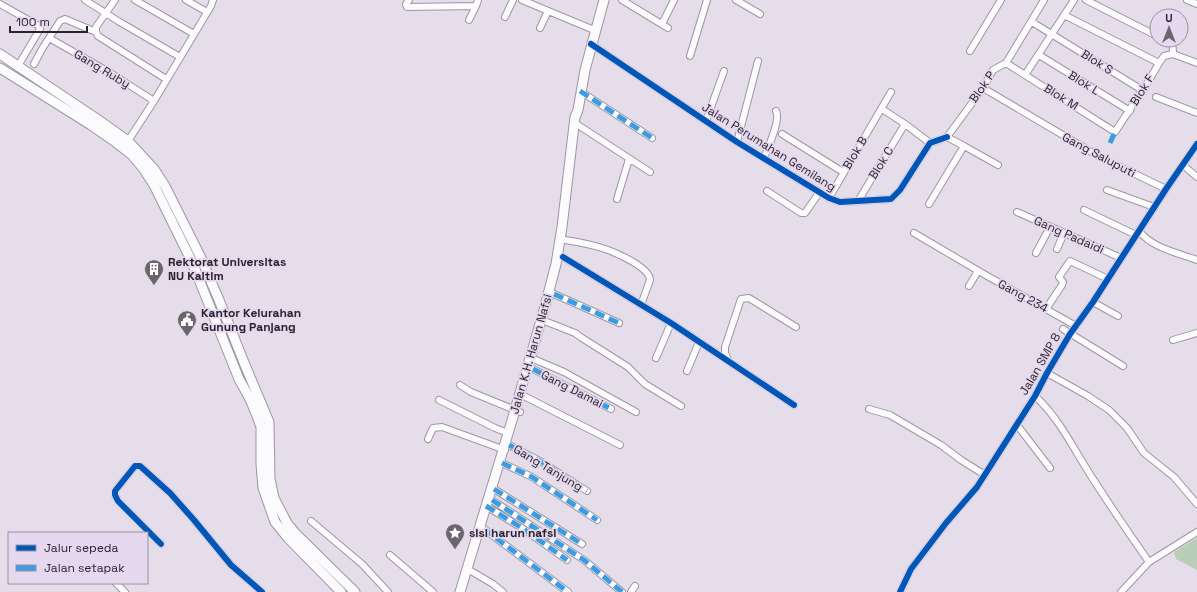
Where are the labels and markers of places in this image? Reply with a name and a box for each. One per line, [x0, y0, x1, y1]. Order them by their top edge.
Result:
place label: Rektorat Universitas NU Kaltim [168, 254, 286, 284]
building icon: Rektorat Universitas NU Kaltim [143, 258, 165, 286]
place label: Kantor Kelurahan Gunung Panjang [201, 305, 301, 335]
public building icon: Kantor Kelurahan Gunung Panjang [176, 309, 198, 337]
place icon: sisi harun nafsi [444, 522, 466, 550]
place label: sisi harun nafsi [469, 525, 556, 541]

